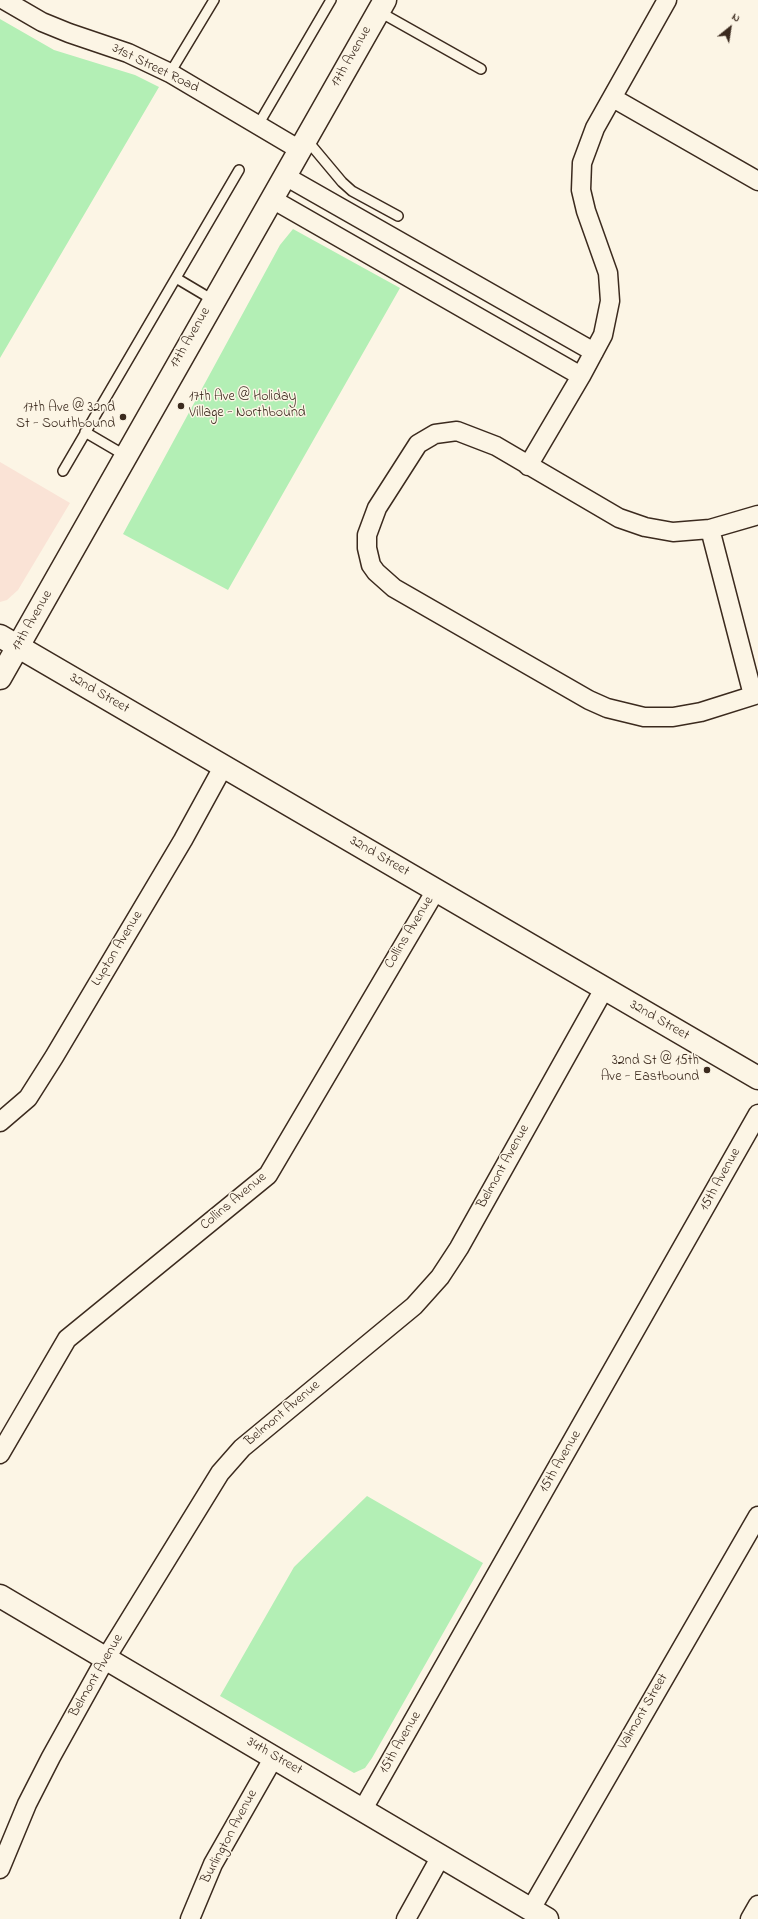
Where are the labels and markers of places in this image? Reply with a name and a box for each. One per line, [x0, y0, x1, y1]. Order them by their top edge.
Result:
place label: 17th Ave @ Holiday Village - Northbound [189, 390, 306, 422]
place label: 17th Ave @ 32nd St - Southbound [16, 401, 115, 434]
marker: 17th Ave @ Holiday Village - Northbound [176, 401, 186, 411]
marker: 17th Ave @ 32nd St - Southbound [118, 412, 128, 422]
place label: 32nd St @ 15th Ave - Eastbound [601, 1054, 699, 1086]
marker: 32nd St @ 15th Ave - Eastbound [702, 1065, 712, 1075]

